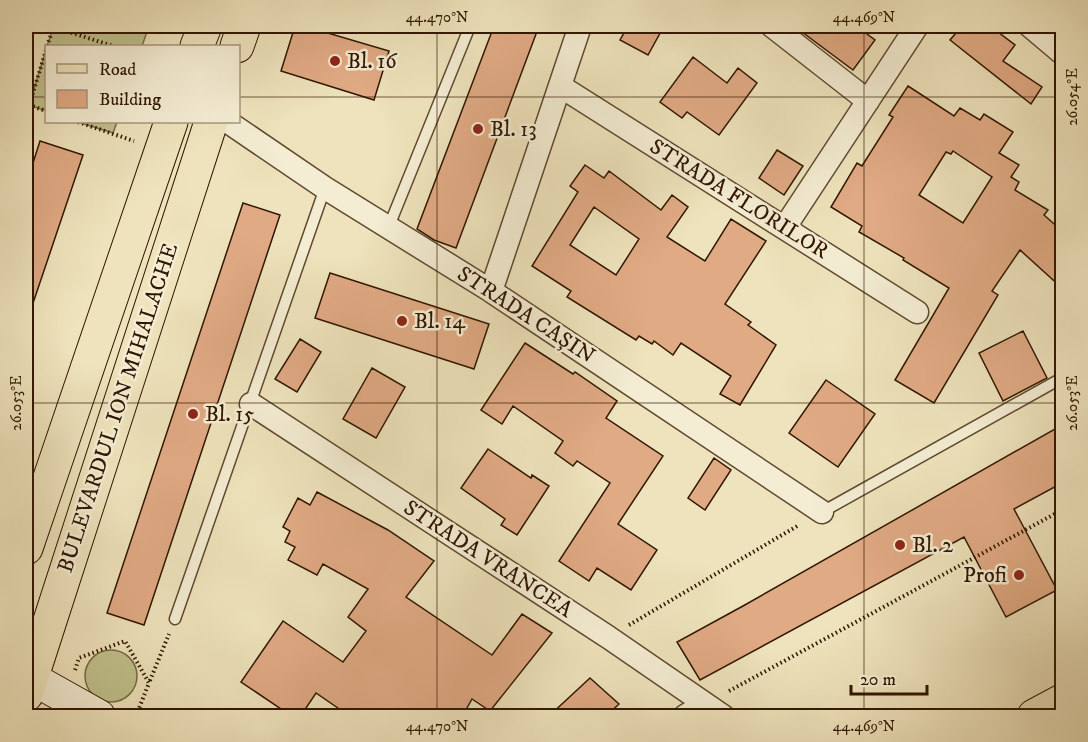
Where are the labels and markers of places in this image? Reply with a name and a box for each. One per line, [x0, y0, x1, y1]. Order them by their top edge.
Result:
place label: Bl. 16 [347, 48, 398, 75]
marker: Bl. 16 [328, 54, 342, 68]
place label: Bl. 13 [490, 116, 537, 143]
marker: Bl. 13 [471, 122, 485, 136]
place label: Bl. 14 [414, 308, 466, 335]
marker: Bl. 14 [395, 314, 409, 328]
place label: Bl. 15 [205, 401, 254, 428]
marker: Bl. 15 [186, 407, 200, 421]
place label: Bl. 2 [912, 532, 953, 559]
marker: Bl. 2 [893, 538, 907, 552]
place label: Profi [963, 562, 1007, 589]
marker: Profi [1012, 568, 1026, 582]

